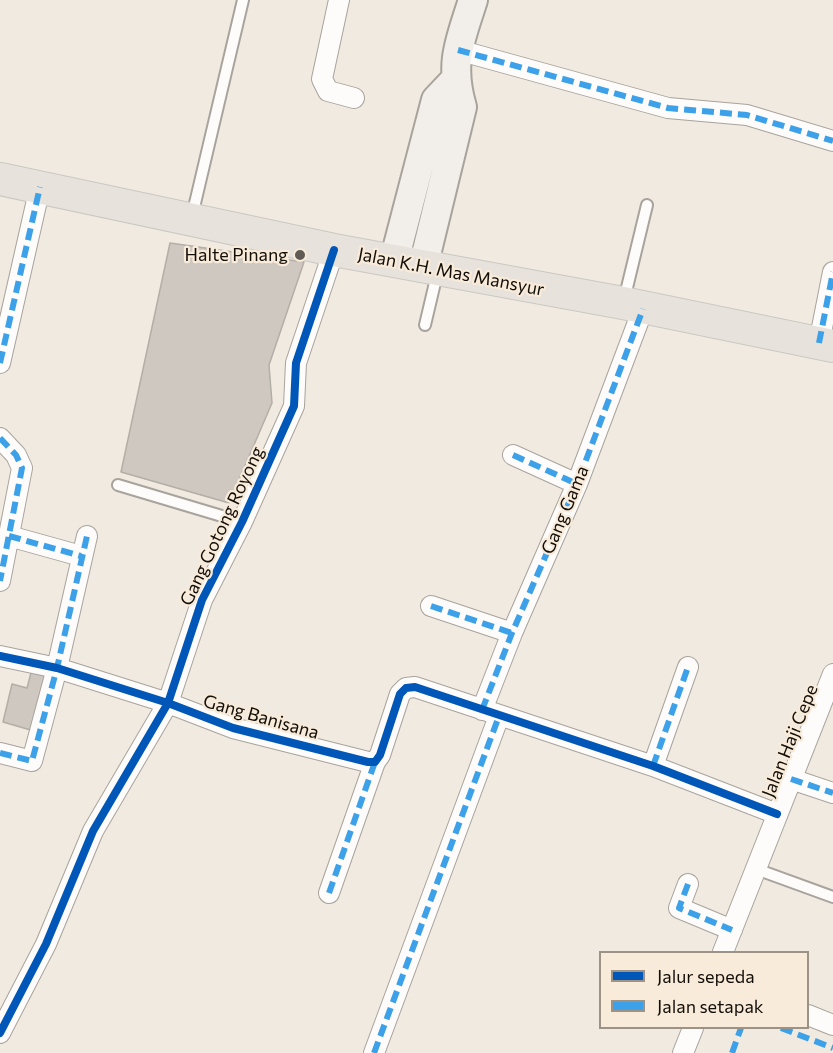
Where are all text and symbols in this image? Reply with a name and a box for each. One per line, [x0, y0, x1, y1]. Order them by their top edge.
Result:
street label: Jalan K.H. Mas Mansyur [356, 243, 546, 301]
place label: Halte Pinang [185, 244, 288, 266]
marker: Halte Pinang [293, 248, 307, 262]
street label: Gang Gotong Royong [176, 443, 268, 609]
street label: Gang Gama [537, 463, 593, 557]
street label: Jalan Haji Cepe [758, 681, 822, 801]
street label: Gang Banisana [201, 690, 321, 744]
legend [599, 951, 809, 1029]
text: Jalur sepeda [657, 965, 755, 987]
text: Jalan setapak [657, 995, 764, 1017]

